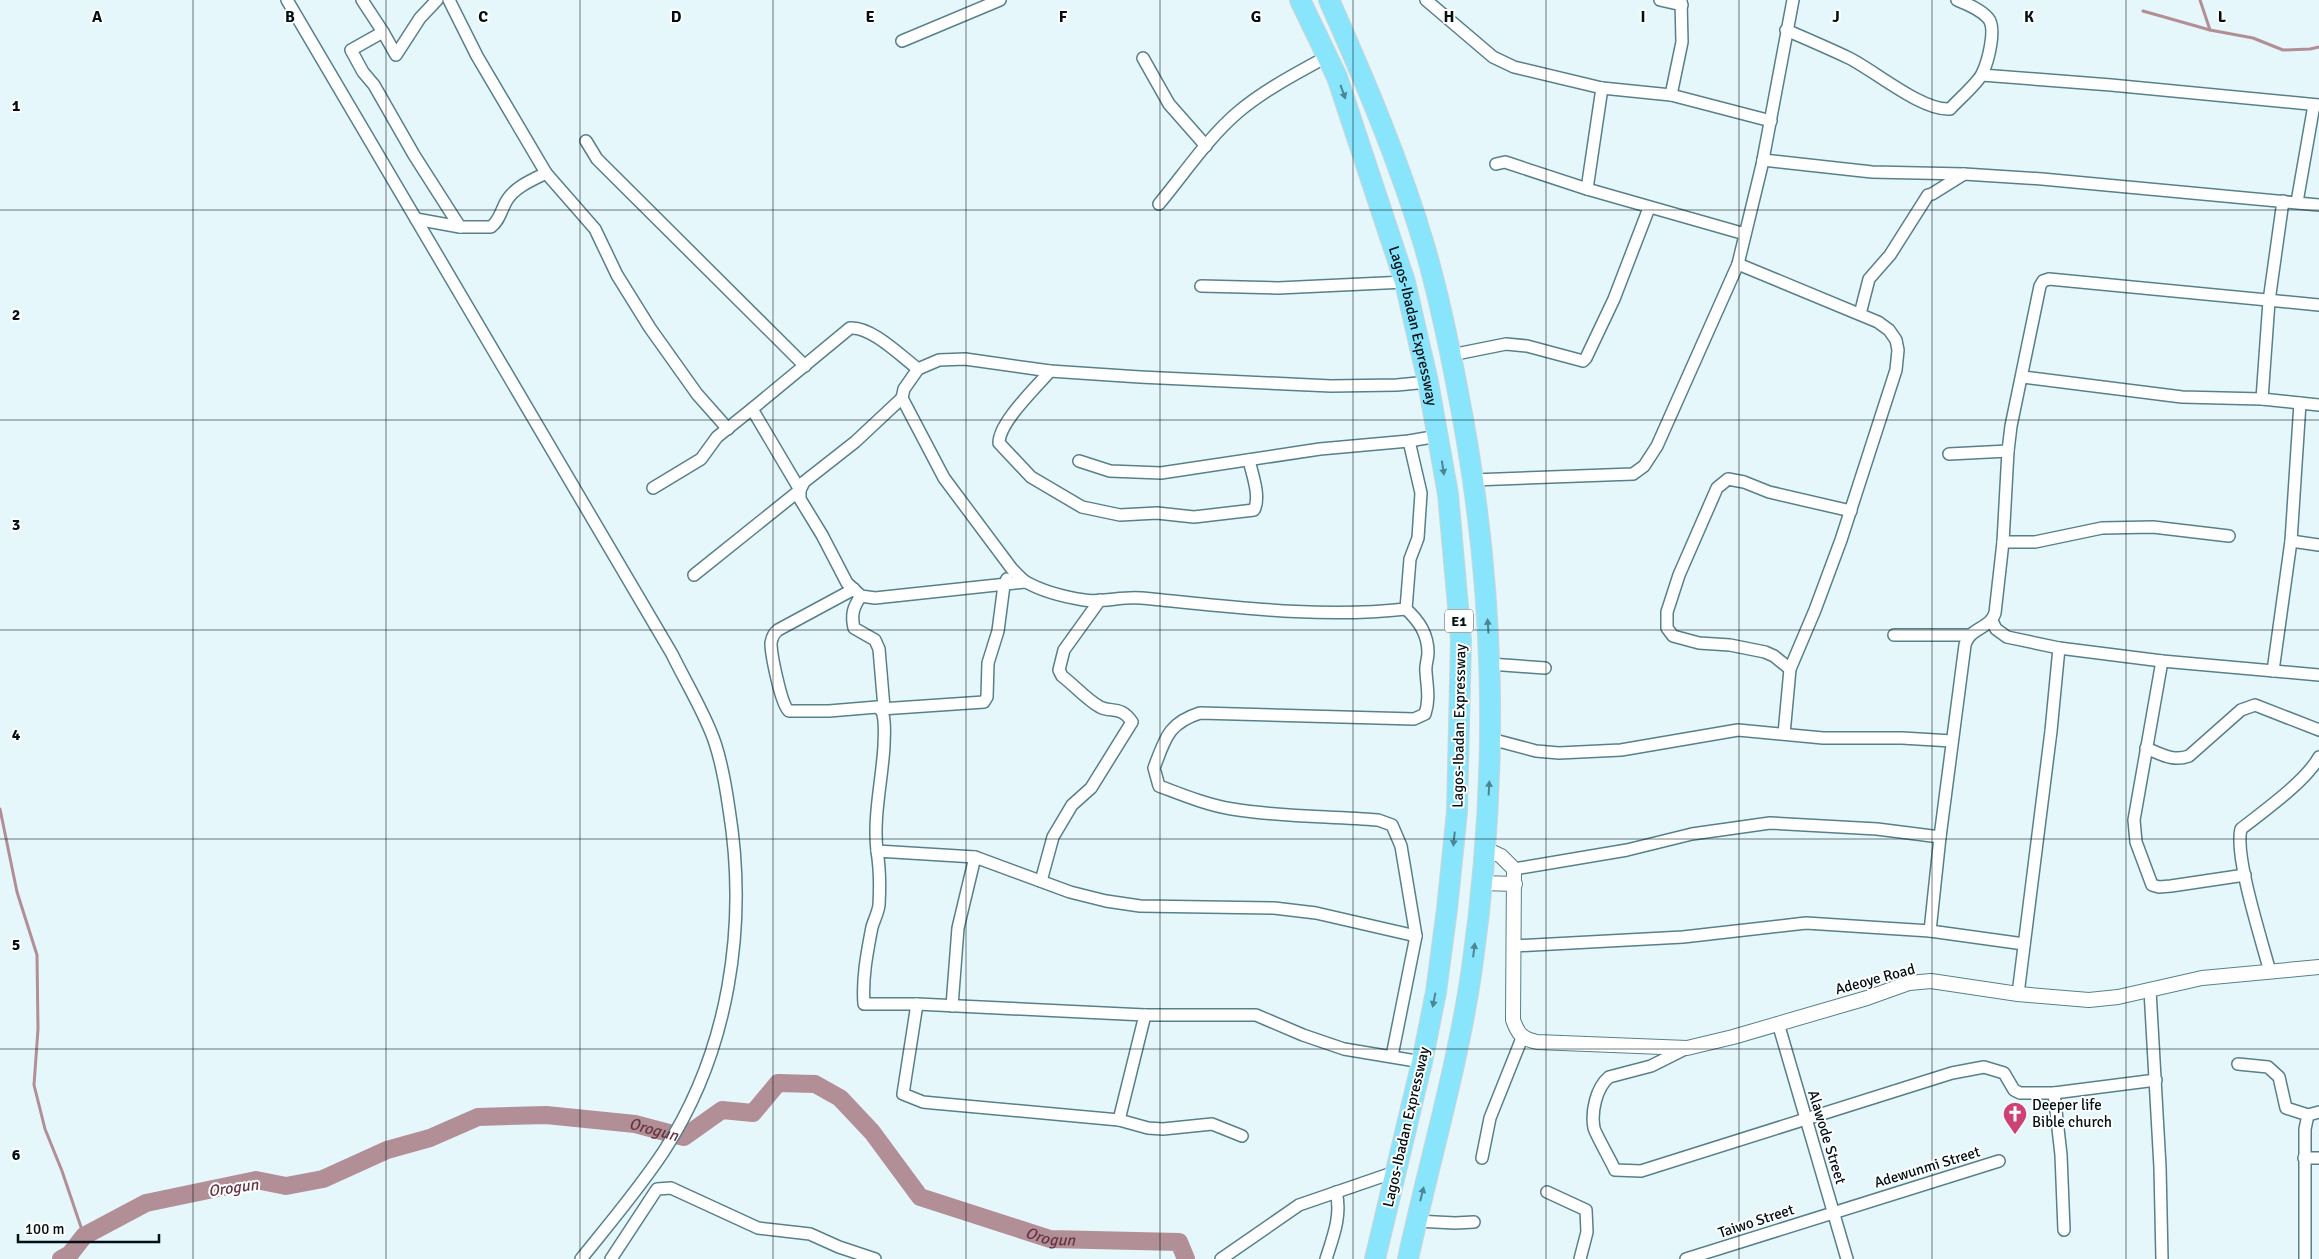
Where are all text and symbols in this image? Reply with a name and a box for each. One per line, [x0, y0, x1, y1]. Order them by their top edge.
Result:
text: A [92, 7, 103, 27]
text: B [285, 7, 295, 27]
text: C [478, 7, 488, 27]
text: D [671, 7, 682, 27]
text: E [865, 7, 875, 27]
text: F [1059, 7, 1068, 27]
text: G [1251, 7, 1261, 27]
text: H [1444, 7, 1454, 27]
text: I [1640, 7, 1646, 27]
text: J [1832, 7, 1840, 27]
text: K [2024, 7, 2034, 27]
text: L [2218, 7, 2227, 27]
one-way arrow [1340, 84, 1347, 99]
text: 1 [12, 96, 21, 116]
street label: Lagos-Ibadan Expressway [1385, 244, 1441, 407]
text: 2 [12, 305, 20, 325]
one-way arrow [1440, 460, 1448, 476]
text: 3 [12, 515, 20, 535]
road number: E1 [1445, 610, 1473, 632]
one-way arrow [1483, 618, 1491, 634]
street label: Lagos-Ibadan Expressway [1449, 644, 1469, 808]
text: 4 [12, 725, 21, 745]
one-way arrow [1486, 780, 1494, 796]
one-way arrow [1450, 831, 1458, 847]
text: 5 [12, 935, 20, 955]
one-way arrow [1470, 942, 1478, 958]
street label: Adeoye Road [1833, 960, 1917, 998]
one-way arrow [1430, 993, 1438, 1008]
street label: Lagos-Ibadan Expressway [1379, 1045, 1433, 1209]
street label: Alawode Street [1804, 1088, 1850, 1186]
place label: Deeper life Bible church [2032, 1096, 2112, 1131]
church icon: Deeper life Bible church [2002, 1101, 2028, 1135]
water label: Orogun [628, 1114, 682, 1146]
street label: Adewunmi Street [1872, 1142, 1982, 1192]
text: 6 [12, 1145, 21, 1165]
water label: Orogun [207, 1174, 261, 1201]
one-way arrow [1418, 1187, 1426, 1202]
street label: Taiwo Street [1716, 1200, 1796, 1242]
scale bar [18, 1212, 159, 1244]
text: 100 m [25, 1220, 65, 1238]
water label: Orogun [1023, 1223, 1077, 1251]

